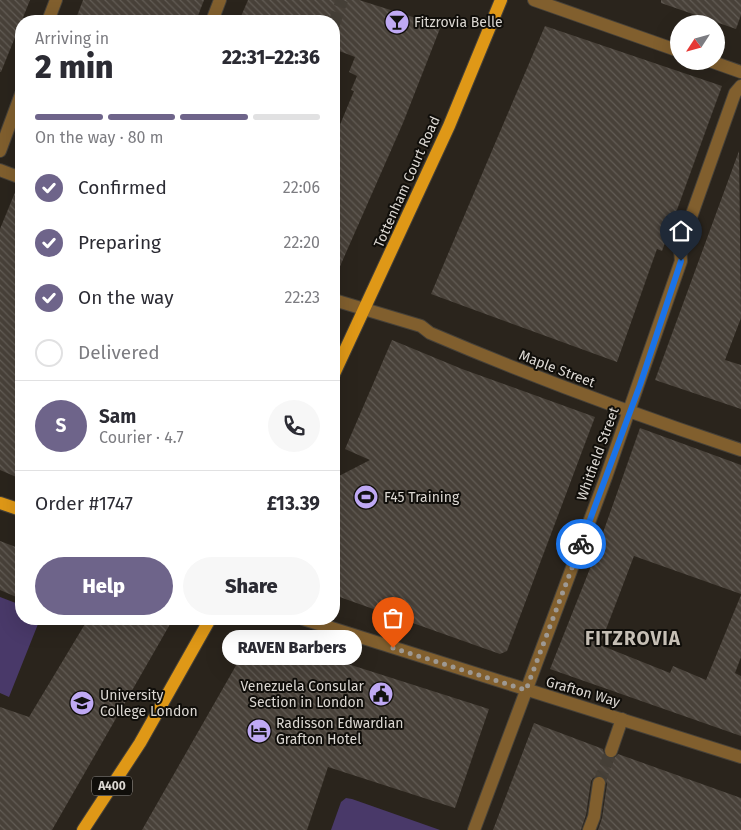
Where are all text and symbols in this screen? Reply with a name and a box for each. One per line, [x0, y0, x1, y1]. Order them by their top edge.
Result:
bar icon: Fitzrovia Belle [384, 9, 410, 35]
place label: Fitzrovia Belle [414, 14, 503, 31]
north arrow [670, 15, 725, 70]
map controls [670, 15, 725, 70]
text: Arriving in [35, 29, 109, 48]
text: 22:31–22:36 [222, 46, 320, 69]
text: 2 min [35, 48, 113, 86]
street label: Tottenham Court Road [370, 114, 444, 250]
text: On the way · 80 m [35, 128, 163, 147]
icon: check [35, 174, 63, 202]
text: Confirmed [78, 176, 167, 199]
text: 22:06 [283, 178, 320, 197]
pin [660, 210, 702, 261]
icon: home [667, 217, 695, 245]
icon: check [35, 229, 63, 257]
text: Preparing [78, 231, 161, 254]
text: 22:20 [283, 233, 320, 252]
icon: check [35, 284, 63, 312]
text: On the way [78, 286, 174, 309]
text: 22:23 [284, 288, 320, 307]
text: Delivered [78, 341, 160, 364]
street label: Maple Street [517, 347, 598, 392]
button: phone [268, 400, 320, 452]
street label: Whitfield Street [573, 404, 623, 503]
text: Sam [99, 405, 136, 428]
text: S [56, 414, 66, 437]
text: Courier · 4.7 [99, 428, 184, 447]
sports icon: F45 Training [353, 484, 379, 510]
place label: F45 Training [384, 489, 460, 506]
text: Order #1747 [35, 492, 133, 515]
text: £13.39 [267, 492, 320, 515]
courier [556, 519, 606, 569]
icon: bike [567, 530, 595, 558]
button: Help [35, 557, 173, 615]
button: Share [183, 557, 320, 615]
pin [372, 597, 414, 648]
icon: bag [379, 604, 407, 632]
district label: FITZROVIA [585, 627, 681, 650]
callout: RAVEN Barbers [223, 630, 363, 666]
text: RAVEN Barbers [238, 638, 346, 657]
street label: Grafton Way [544, 673, 622, 711]
place label: Venezuela Consular Section in London [240, 678, 365, 711]
public building icon: Venezuela Consular Section in London [368, 681, 394, 707]
place label: University College London [100, 687, 198, 720]
school or university icon: University College London [69, 690, 95, 716]
place label: Radisson Edwardian Grafton Hotel [276, 715, 403, 748]
hotel icon: Radisson Edwardian Grafton Hotel [246, 718, 272, 744]
road number: A400 [92, 776, 132, 796]

